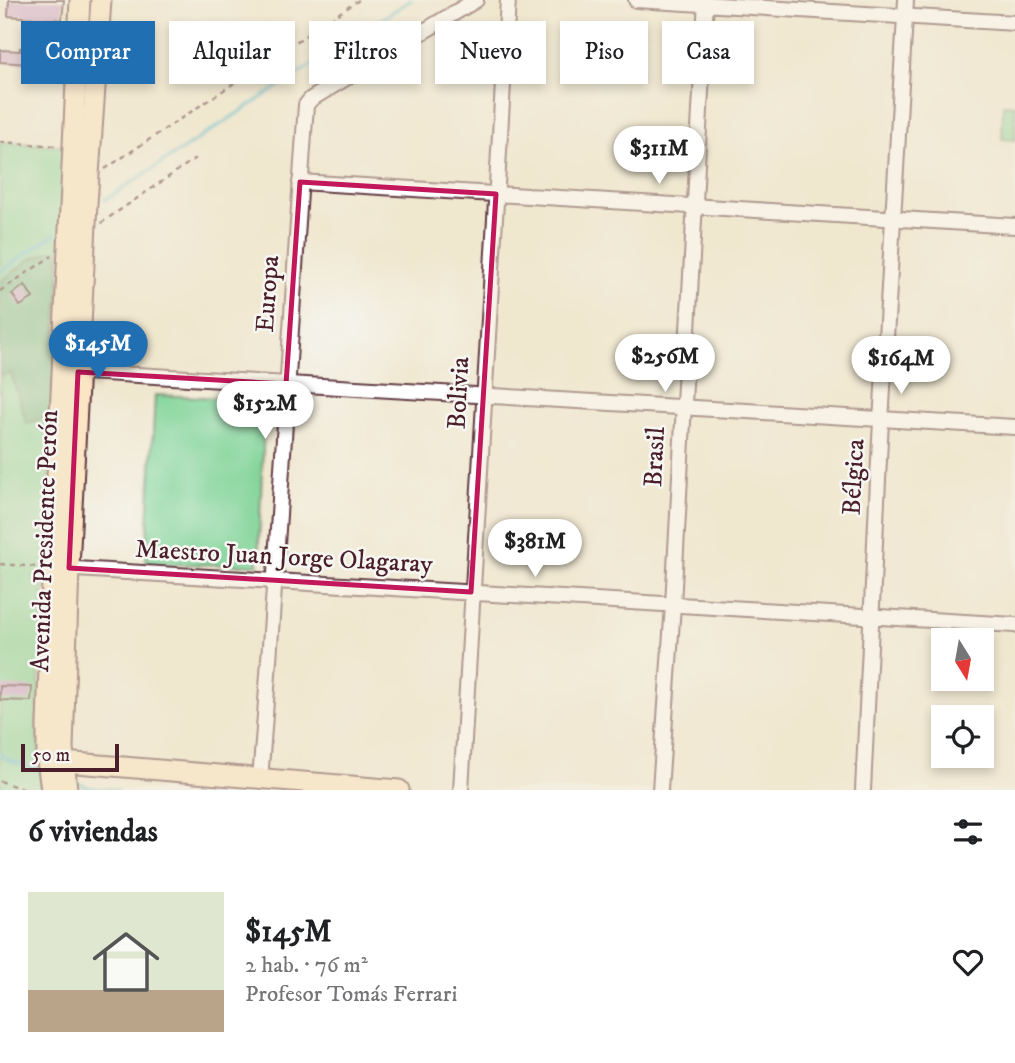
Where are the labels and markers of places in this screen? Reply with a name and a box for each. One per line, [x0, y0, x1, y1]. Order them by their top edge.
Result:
pin: $311M [610, 127, 708, 186]
pin: $145M [49, 322, 147, 381]
pin: $256M [616, 334, 714, 394]
pin: $164M [852, 336, 950, 396]
pin: $152M [216, 382, 314, 441]
pin: $381M [486, 520, 584, 579]

